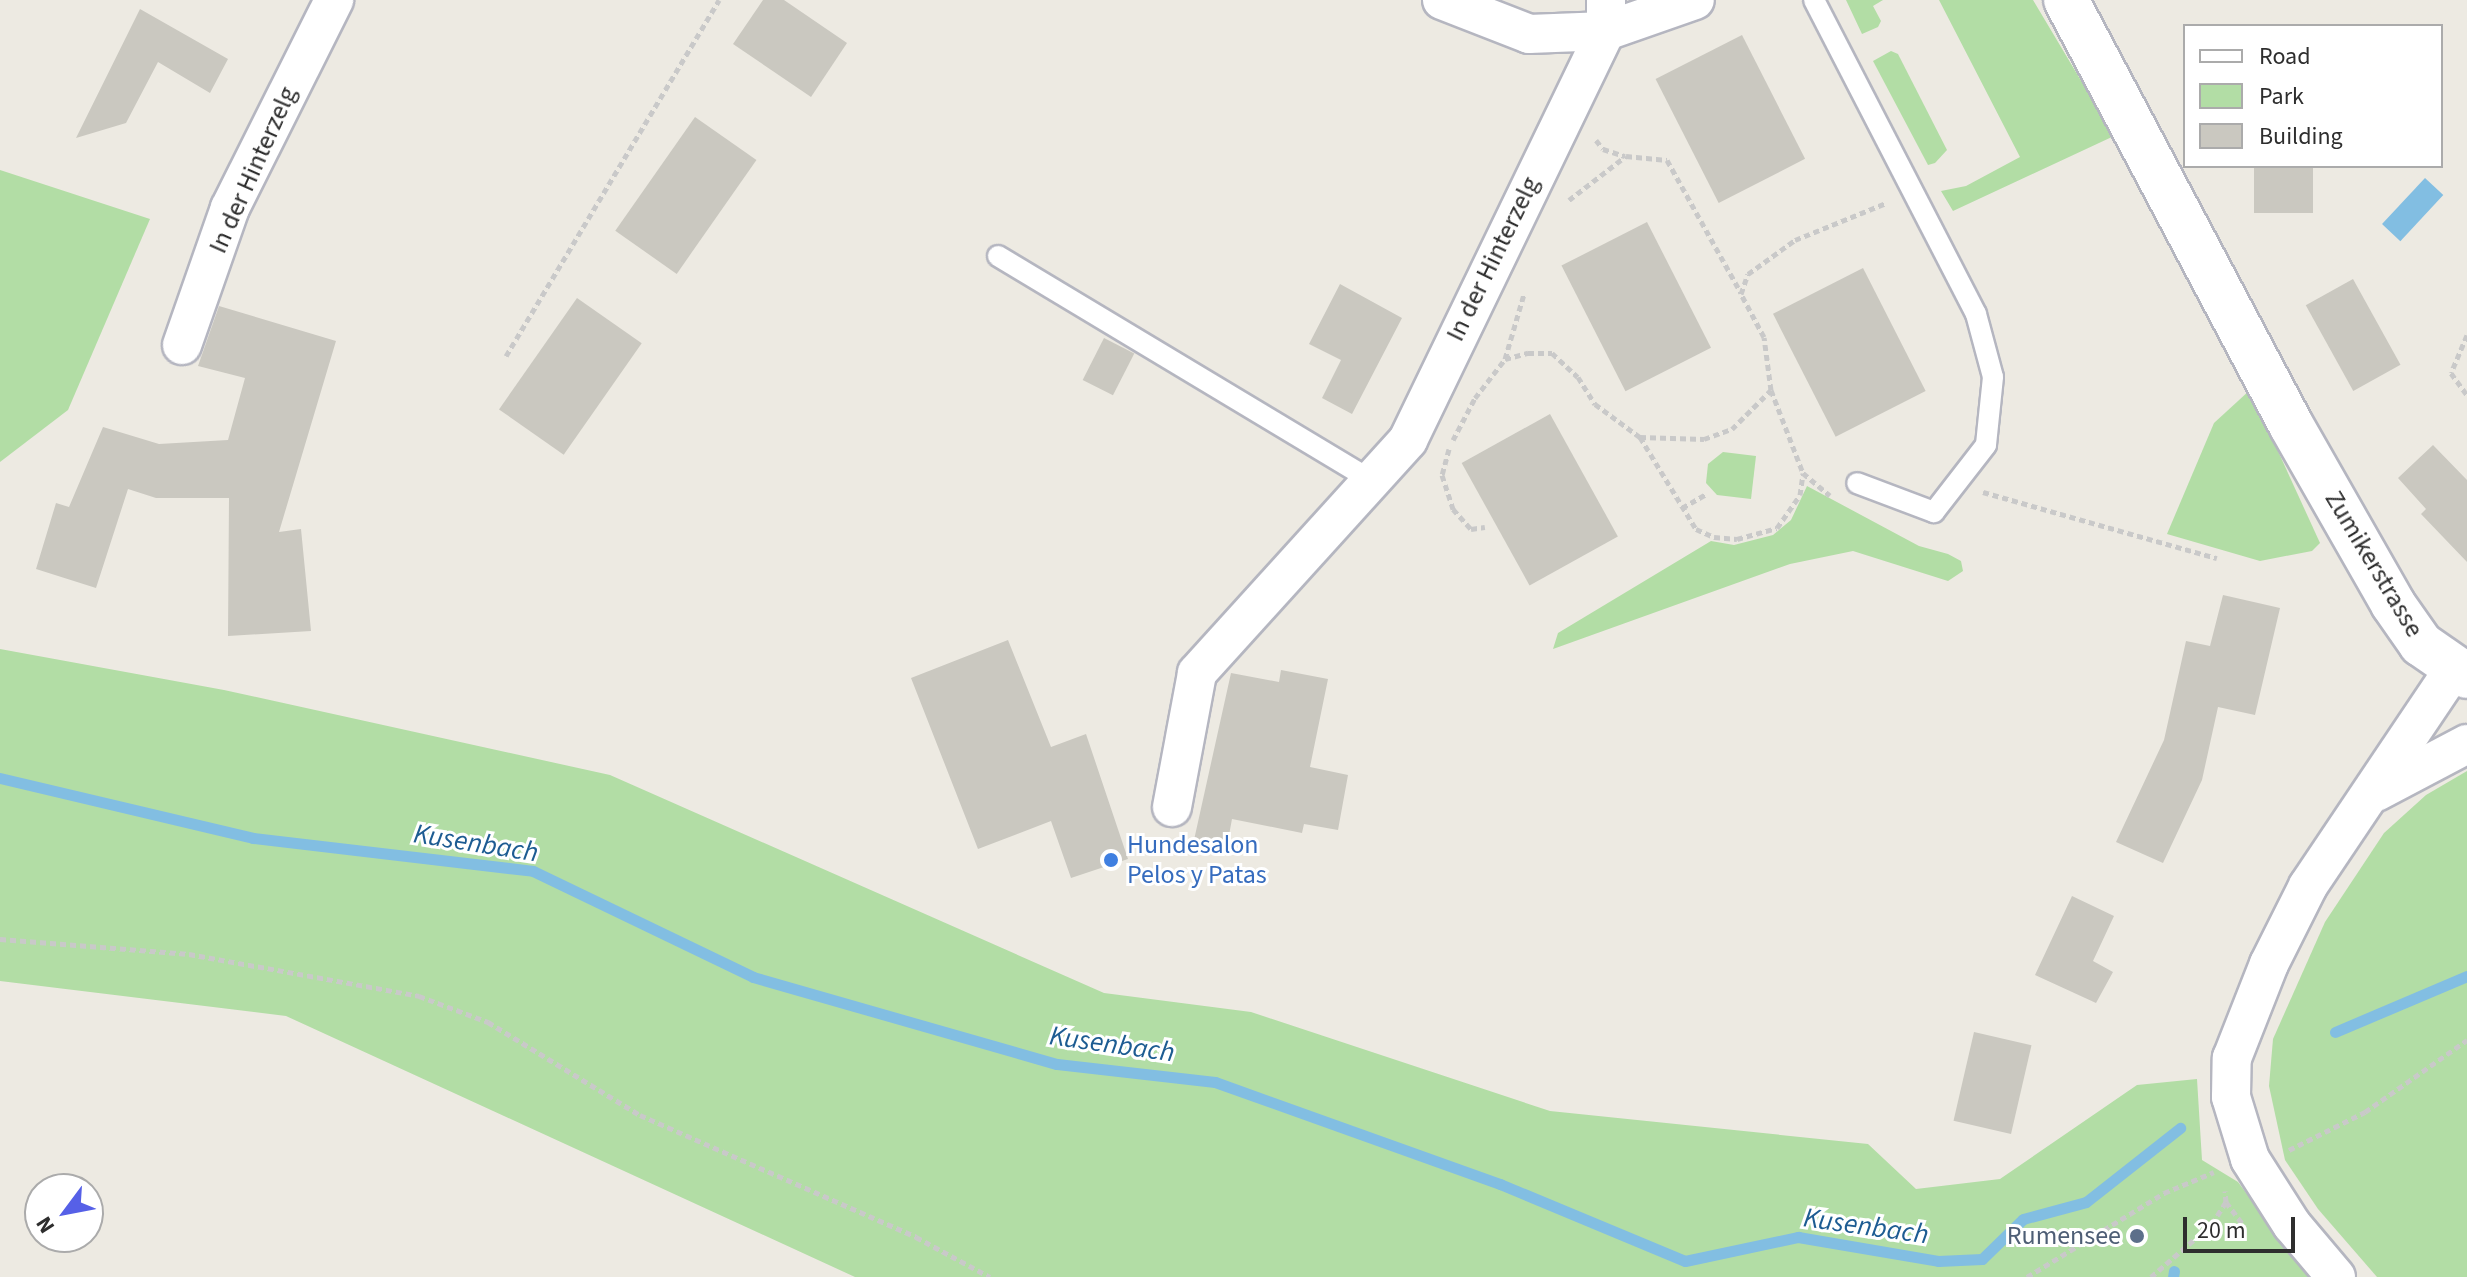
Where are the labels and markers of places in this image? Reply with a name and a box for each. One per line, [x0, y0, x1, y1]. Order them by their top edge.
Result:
place label: Hundesalon Pelos y Patas [1127, 829, 1267, 890]
marker: Hundesalon Pelos y Patas [1102, 851, 1120, 869]
place label: Rumensee [2007, 1220, 2121, 1252]
marker: Rumensee [2128, 1227, 2146, 1245]

